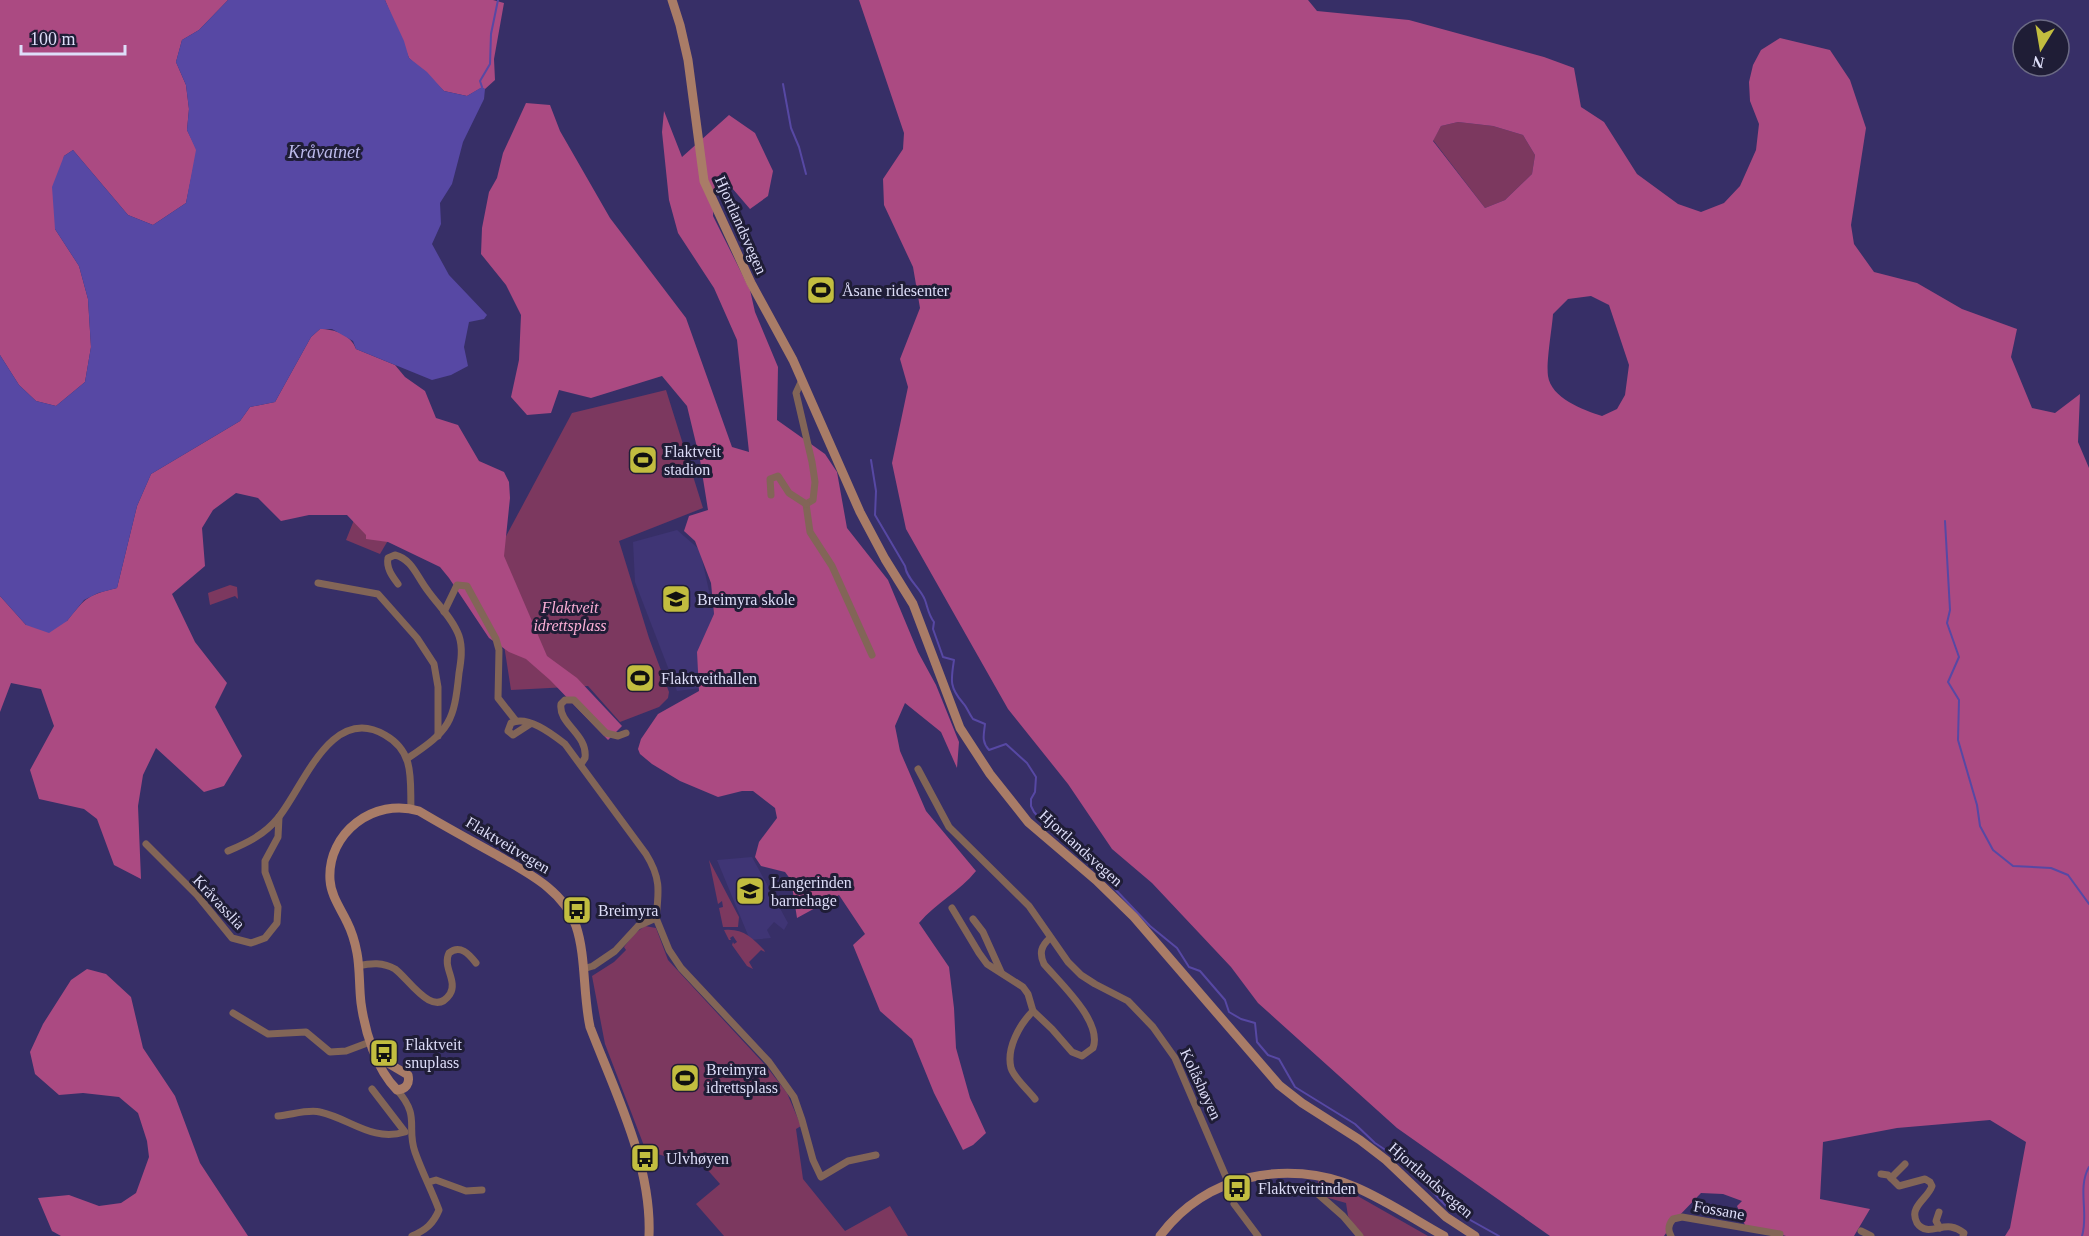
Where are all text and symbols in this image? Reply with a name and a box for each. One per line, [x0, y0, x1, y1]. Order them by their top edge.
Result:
scale bar [21, 18, 124, 56]
north arrow [2011, 18, 2071, 78]
text: 100 m [30, 29, 76, 49]
text: N [2031, 53, 2046, 72]
water label: Kråvatnet [287, 142, 361, 162]
street label: Hjortlandsvegen [711, 173, 770, 277]
sports icon: Åsane ridesenter [805, 274, 837, 306]
place label: Åsane ridesenter [842, 282, 950, 299]
place label: Flaktveit stadion [664, 443, 721, 478]
sports icon: Flaktveit stadion [627, 444, 659, 476]
school or university icon: Breimyra skole [660, 583, 692, 615]
place label: Breimyra skole [697, 591, 795, 609]
park label: Flaktveit idrettsplass [533, 599, 607, 635]
sports icon: Flaktveithallen [624, 662, 656, 694]
place label: Flaktveithallen [661, 670, 757, 687]
street label: Hjortlandsvegen [1035, 806, 1126, 890]
street label: Flaktveitvegen [462, 813, 553, 878]
street label: Kråvasslia [190, 872, 248, 932]
place label: Langerinden barnehage [771, 874, 852, 910]
school or university icon: Langerinden barnehage [734, 875, 766, 907]
bus stop icon: Breimyra [561, 894, 593, 926]
place label: Breimyra [598, 902, 658, 920]
place label: Flaktveit snuplass [405, 1036, 462, 1072]
bus stop icon: Flaktveit snuplass [368, 1037, 400, 1069]
street label: Kolåshøyen [1176, 1046, 1225, 1123]
place label: Breimyra idrettsplass [706, 1061, 778, 1097]
sports icon: Breimyra idrettsplass [669, 1062, 701, 1094]
street label: Hjortlandsvegen [1385, 1139, 1476, 1222]
bus stop icon: Ulvhøyen [629, 1142, 661, 1174]
place label: Ulvhøyen [666, 1150, 729, 1168]
bus stop icon: Flaktveitrinden [1221, 1172, 1253, 1204]
place label: Flaktveitrinden [1258, 1180, 1356, 1197]
street label: Fossane [1692, 1197, 1746, 1223]

